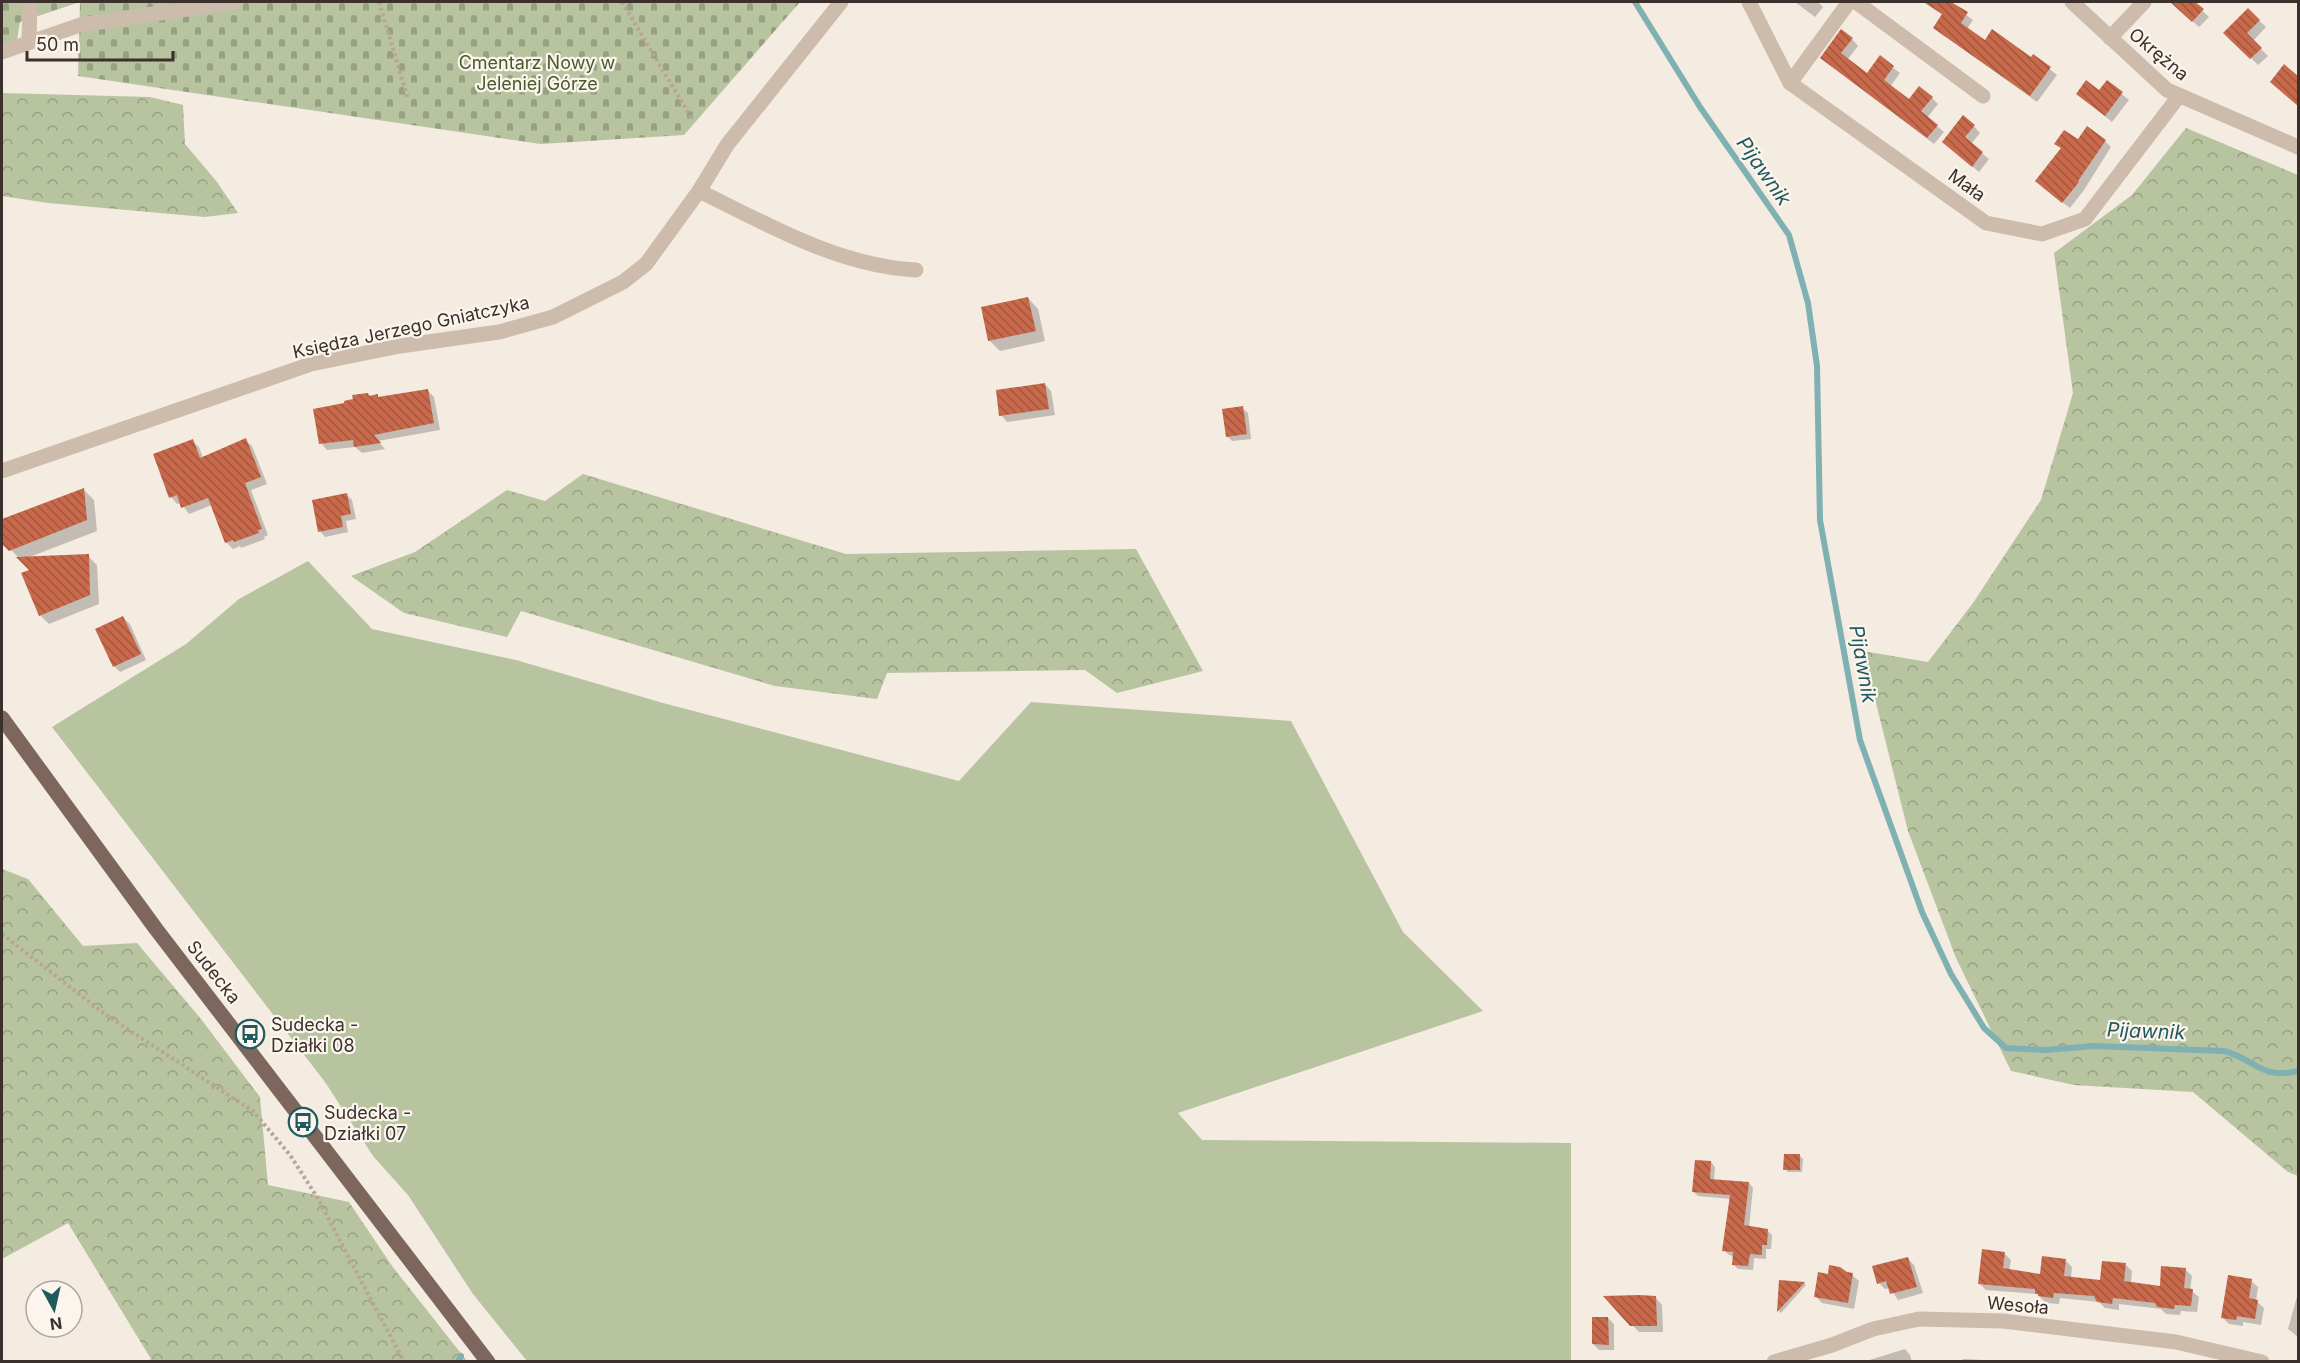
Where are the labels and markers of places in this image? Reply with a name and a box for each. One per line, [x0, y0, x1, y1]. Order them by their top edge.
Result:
place label: Sudecka - Działki 08 [271, 1014, 358, 1056]
bus stop icon: Sudecka - Działki 08 [234, 1018, 266, 1050]
place label: Sudecka - Działki 07 [324, 1102, 411, 1144]
bus stop icon: Sudecka - Działki 07 [287, 1106, 319, 1138]

